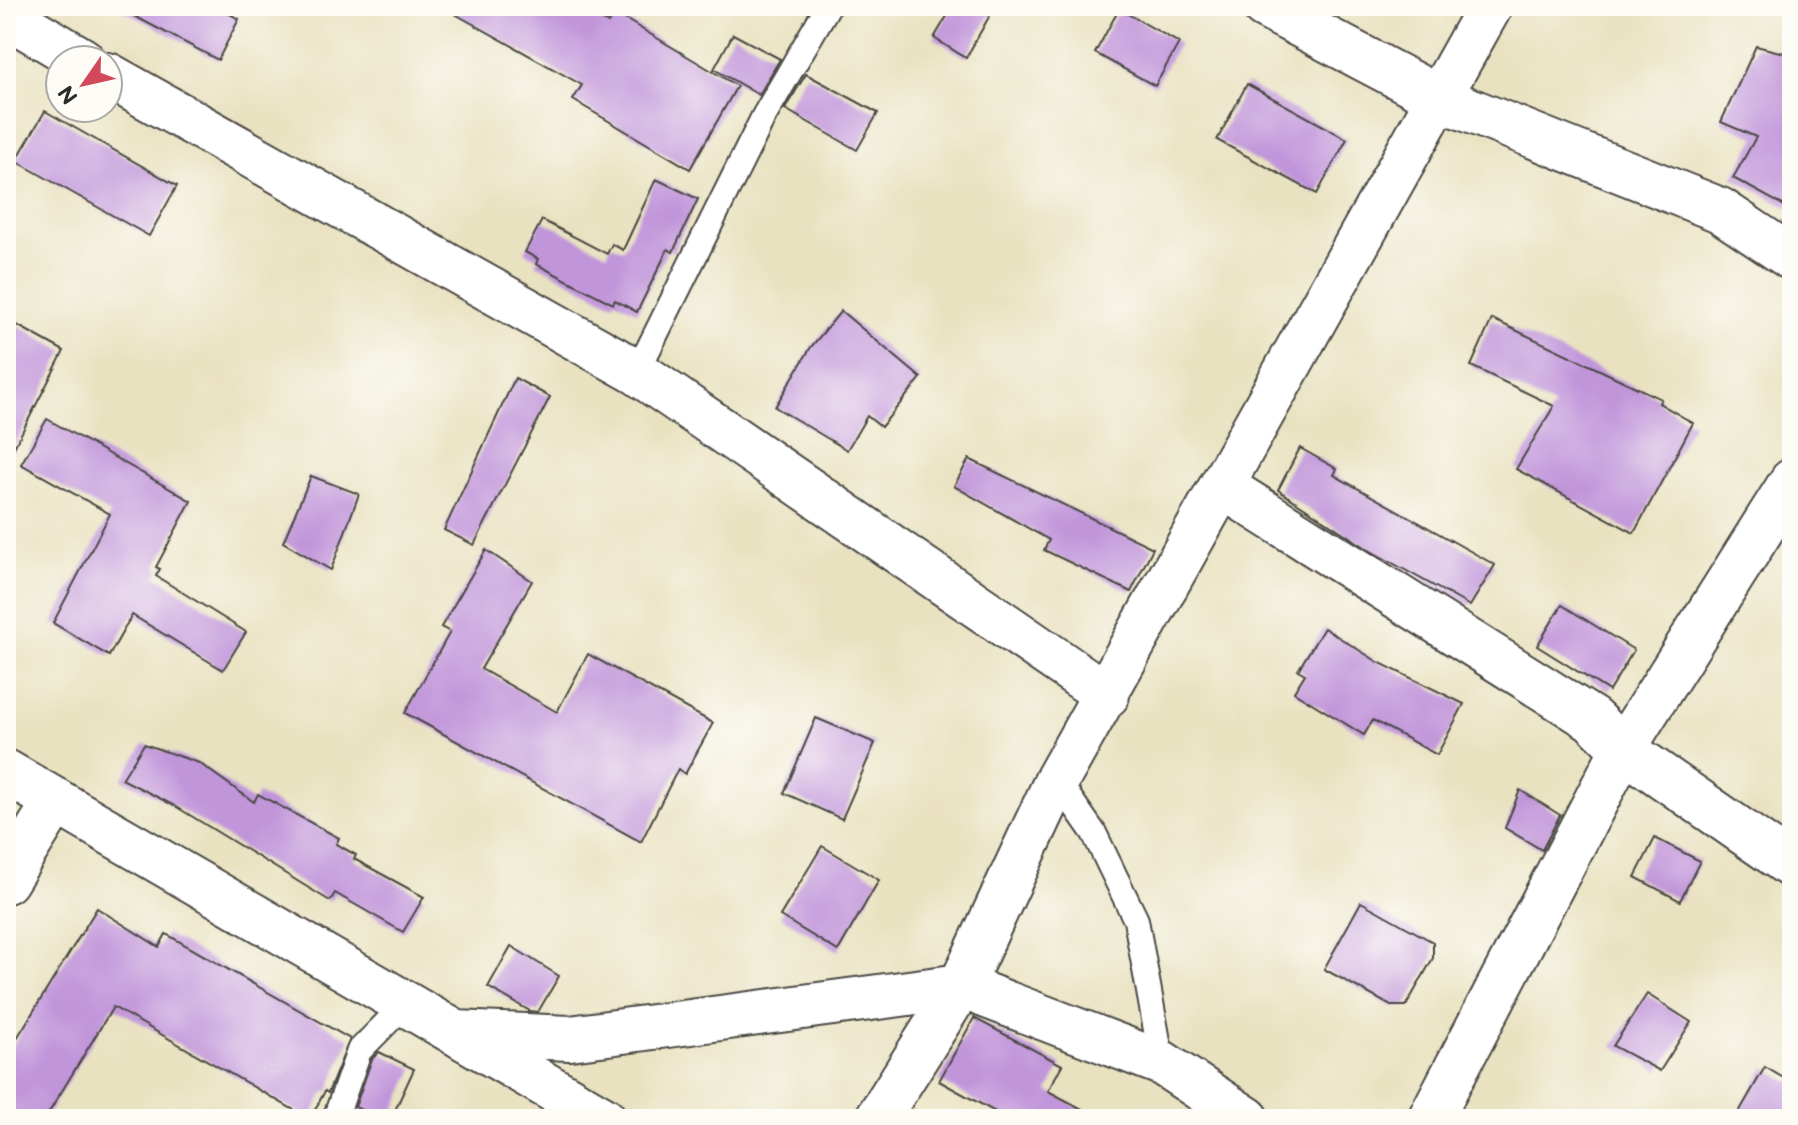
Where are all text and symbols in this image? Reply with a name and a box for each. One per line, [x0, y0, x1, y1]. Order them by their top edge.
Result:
north arrow [44, 44, 124, 124]
text: N [53, 80, 84, 109]

